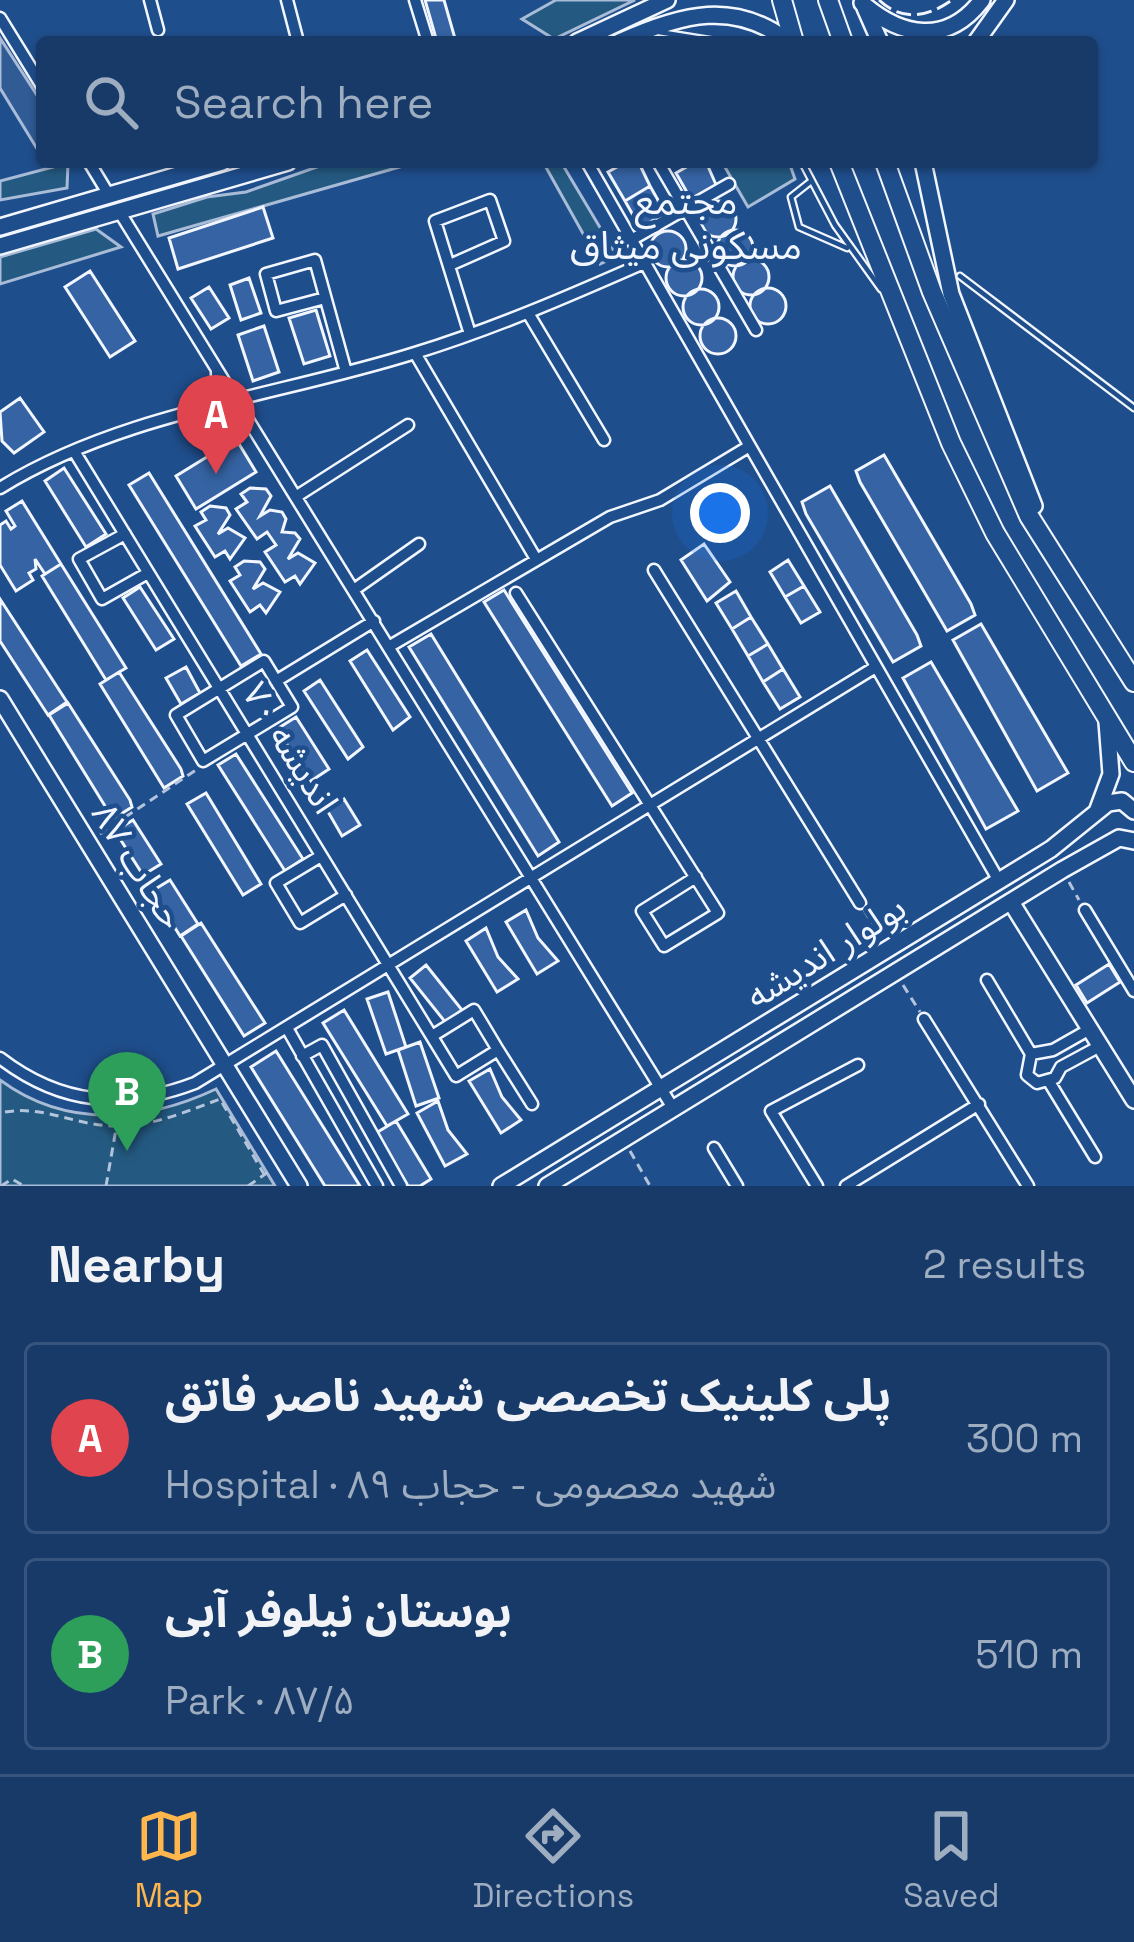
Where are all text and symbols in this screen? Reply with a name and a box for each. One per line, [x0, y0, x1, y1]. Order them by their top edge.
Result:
search box [36, 36, 1098, 168]
icon: search [78, 69, 144, 135]
text: Search here [174, 74, 433, 131]
district label: مجتمع مسکونی میثاق [570, 176, 802, 270]
pin: A [177, 375, 255, 474]
your location [690, 483, 750, 543]
street label: اندیشه ۷۰ [232, 674, 348, 822]
street label: حجاب ۸۷ [81, 794, 195, 938]
street label: بولوار اندیشه [737, 885, 915, 1019]
pin: B [88, 1052, 166, 1151]
text: Nearby [48, 1232, 225, 1297]
text: 2 results [923, 1240, 1086, 1289]
text: پلی کلینیک تخصصی شهید ناصر فاتق [165, 1367, 891, 1424]
text: A [78, 1414, 102, 1463]
text: 300 m [966, 1414, 1083, 1463]
text: Hospital · شهید معصومی - حجاب ۸۹ [165, 1460, 776, 1509]
text: بوستان نیلوفر آبی [165, 1583, 512, 1640]
text: B [77, 1630, 103, 1679]
text: 510 m [975, 1630, 1083, 1679]
text: Park · ۸۷/۵ [165, 1676, 355, 1725]
tab: Map [135, 1803, 203, 1917]
tab: Directions [472, 1803, 634, 1917]
tab: Saved [903, 1803, 999, 1917]

